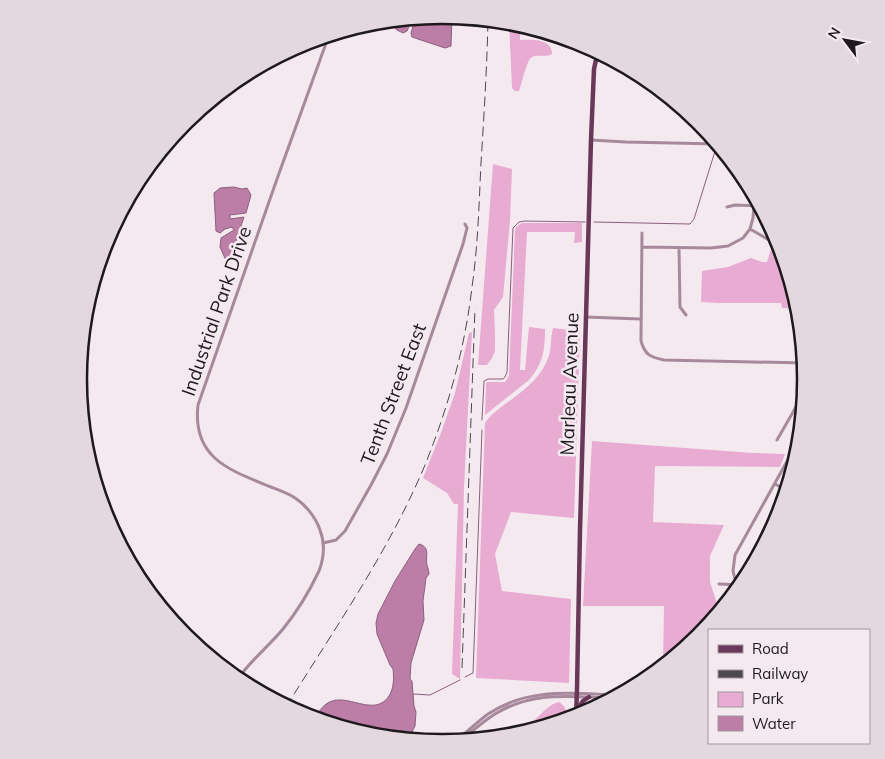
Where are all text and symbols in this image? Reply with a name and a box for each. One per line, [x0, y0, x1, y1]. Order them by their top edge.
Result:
north arrow [820, 15, 870, 65]
text: N [824, 24, 844, 42]
street label: Industrial Park Drive [176, 223, 256, 399]
street label: Marleau Avenue [555, 312, 583, 456]
street label: Tenth Street East [355, 319, 431, 468]
legend [708, 629, 870, 744]
text: Road [752, 639, 789, 658]
text: Railway [752, 664, 808, 683]
text: Park [752, 689, 784, 708]
text: Water [752, 714, 796, 733]

